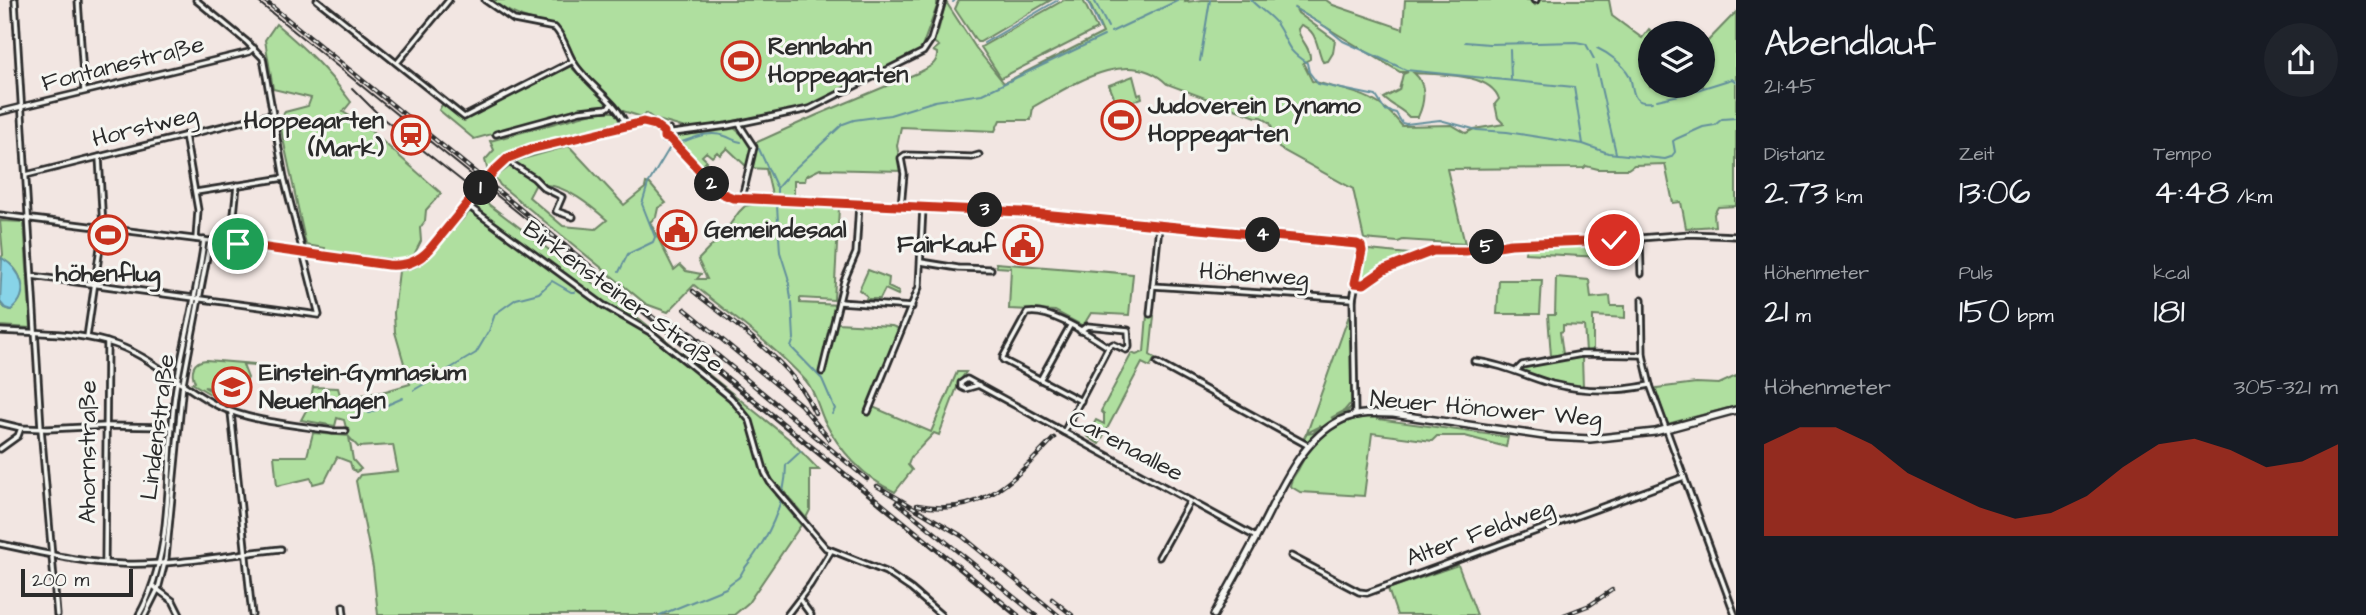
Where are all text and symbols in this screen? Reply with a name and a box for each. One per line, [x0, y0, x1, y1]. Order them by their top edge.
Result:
text: Abendlauf [1764, 18, 1936, 70]
map controls [1638, 21, 1715, 98]
button: layers [1638, 21, 1715, 98]
button: share [2264, 23, 2338, 97]
street label: Fontanestraße [38, 27, 208, 101]
place label: Rennbahn Hoppegarten [768, 30, 908, 93]
sports icon: Rennbahn Hoppegarten [720, 40, 762, 82]
text: 21:45 [1764, 70, 1816, 102]
place label: Judoverein Dynamo Hoppegarten [1147, 89, 1361, 152]
street label: Horstweg [89, 97, 202, 158]
sports icon: Judoverein Dynamo Hoppegarten [1100, 99, 1142, 141]
place label: Hoppegarten (Mark) [244, 104, 385, 166]
station icon: Hoppegarten (Mark) [390, 114, 432, 156]
text: Distanz [1764, 141, 1825, 168]
text: Zeit [1959, 141, 1994, 168]
text: Tempo [2153, 141, 2212, 168]
pin: 2 [694, 166, 730, 202]
text: 2.73 [1764, 168, 1828, 217]
text: 13:06 [1959, 168, 2031, 217]
text: 4:48 [2153, 168, 2230, 217]
pin: 1 [463, 170, 498, 206]
text: 2 [706, 170, 717, 197]
text: 1 [479, 174, 482, 201]
text: km [1828, 184, 1862, 211]
text: /km [2230, 184, 2272, 211]
pin: 3 [968, 192, 1002, 228]
text: 3 [980, 196, 989, 223]
public building icon: Gemeindesaal [656, 209, 698, 251]
pin [1584, 210, 1644, 270]
street label: Birkensteiner Straße [516, 213, 730, 381]
place label: Gemeindesaal [704, 213, 847, 247]
sports icon: höhenflug [87, 214, 129, 256]
pin [208, 214, 268, 274]
pin: 4 [1246, 218, 1280, 252]
text: 4 [1256, 221, 1269, 248]
icon: check [1595, 221, 1633, 259]
public building icon: Fairkauf [1002, 224, 1044, 266]
icon: arrive [219, 225, 257, 263]
place label: Fairkauf [897, 228, 997, 262]
pin: 5 [1470, 230, 1504, 264]
text: 5 [1480, 233, 1493, 260]
street label: Höhenweg [1198, 254, 1310, 297]
place label: höhenflug [56, 257, 161, 292]
text: Höhenmeter [1764, 260, 1869, 287]
text: Puls [1959, 260, 1993, 287]
text: kcal [2153, 260, 2190, 287]
text: 21 [1764, 287, 1789, 336]
text: 150 [1959, 287, 2010, 336]
text: 181 [2153, 287, 2185, 336]
text: m [1789, 303, 1811, 330]
text: bpm [2010, 303, 2054, 330]
street label: Lindenstraße [132, 352, 184, 502]
place label: Einstein-Gymnasium Neuenhagen [259, 356, 466, 419]
school or university icon: Einstein-Gymnasium Neuenhagen [211, 366, 253, 408]
text: Höhenmeter [1764, 371, 1891, 403]
text: 305–321 m [2233, 371, 2338, 403]
street label: Ahornstraße [71, 380, 105, 524]
street label: Neuer Hönower Weg [1368, 382, 1603, 437]
street label: Carenaallee [1063, 402, 1189, 490]
street label: Alter Feldweg [1401, 490, 1559, 576]
scale bar [21, 566, 133, 598]
text: 200 m [32, 567, 89, 594]

